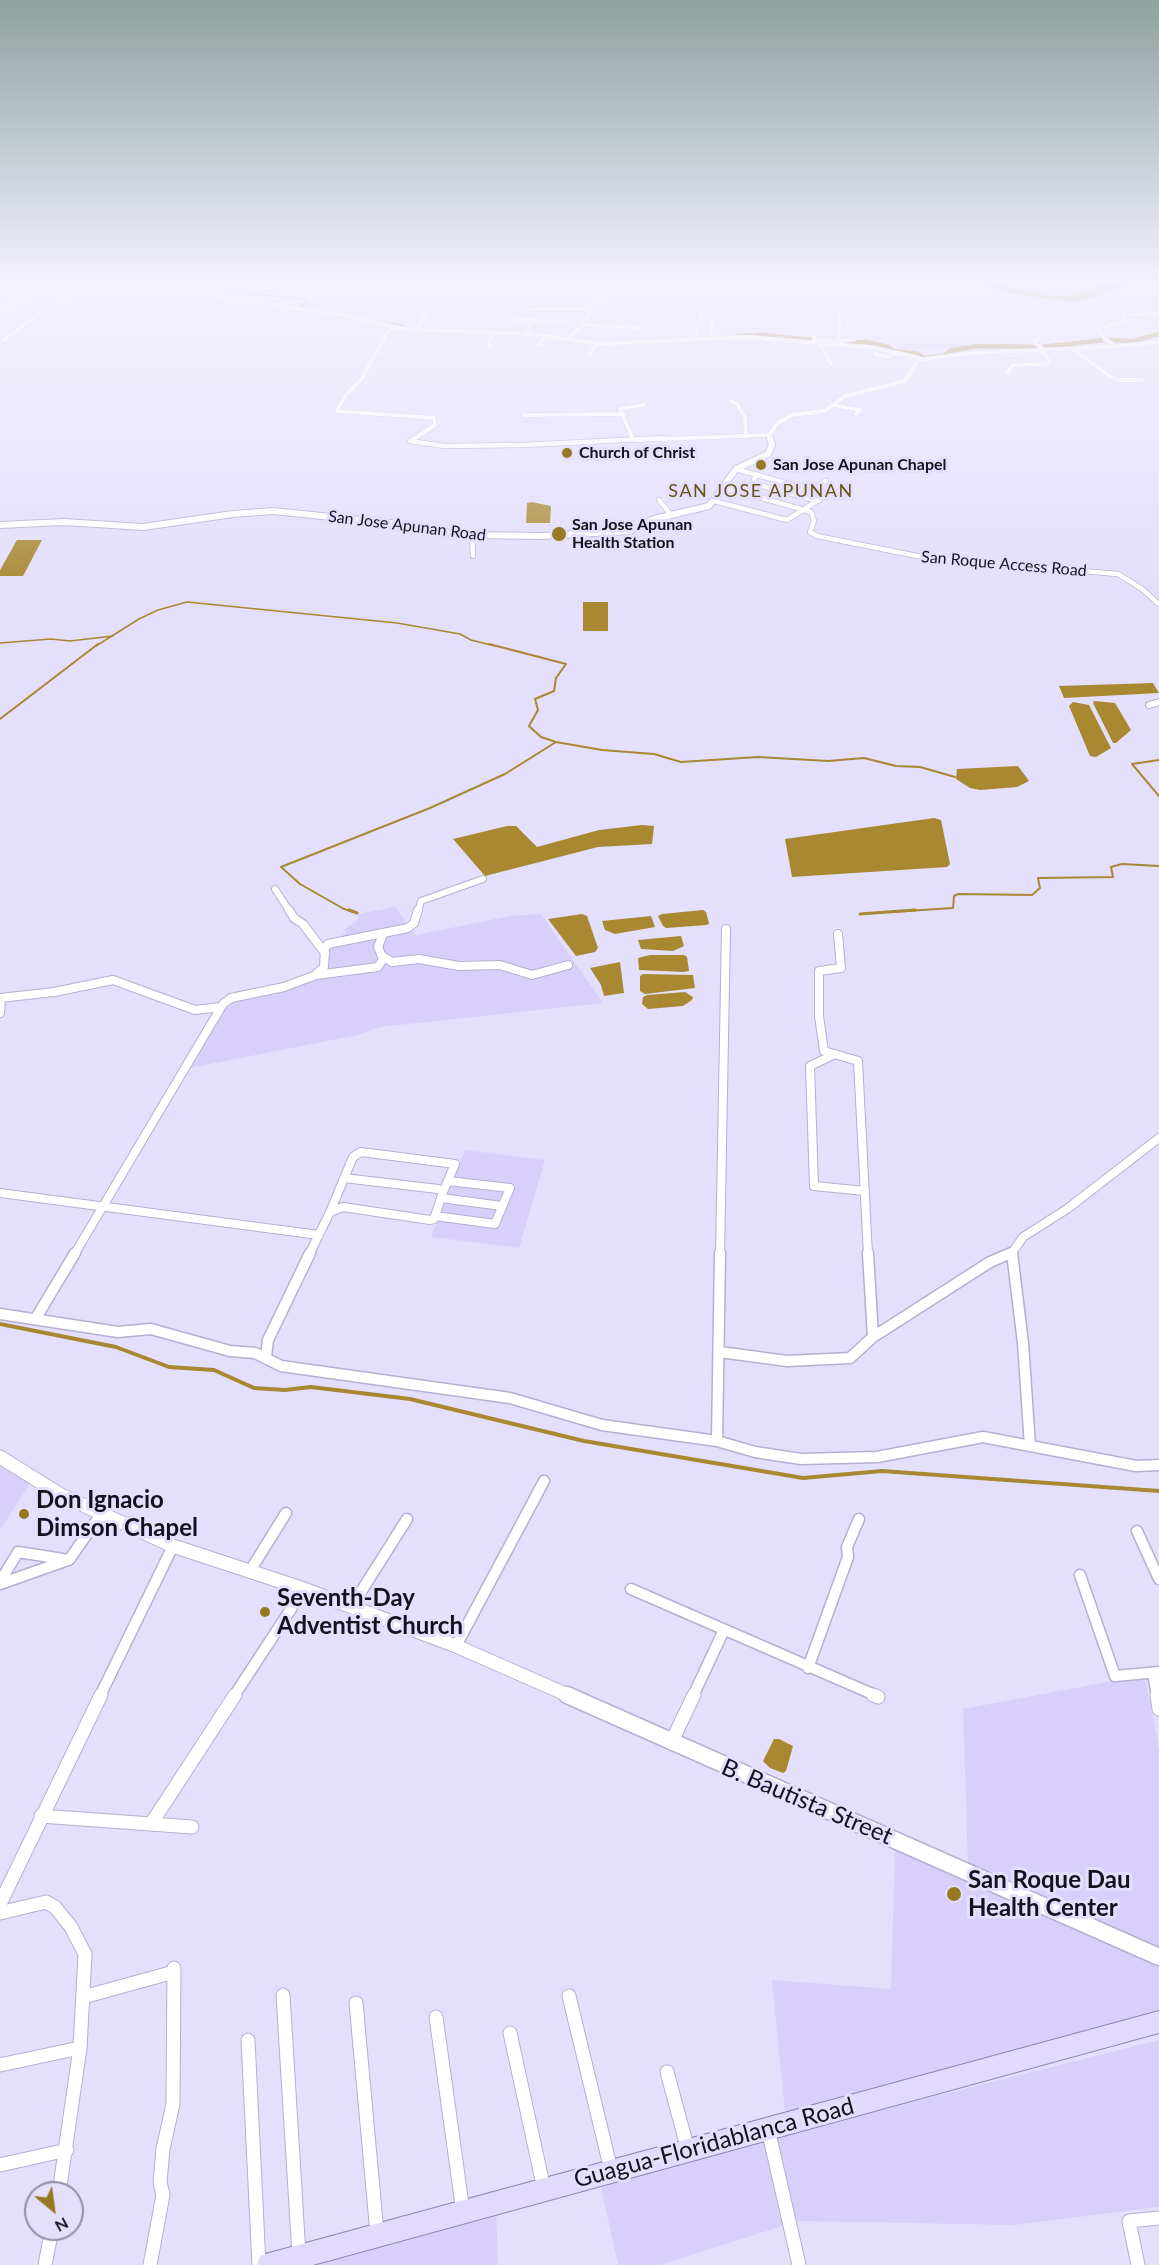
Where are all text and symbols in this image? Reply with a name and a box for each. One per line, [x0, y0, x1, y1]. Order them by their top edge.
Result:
place label: Church of Christ [579, 443, 695, 463]
marker: Church of Christ [560, 446, 574, 460]
place label: San Jose Apunan Chapel [773, 455, 947, 475]
marker: San Jose Apunan Chapel [754, 458, 768, 472]
district label: SAN JOSE APUNAN [668, 480, 854, 502]
street label: San Jose Apunan Road [327, 507, 487, 545]
place label: San Jose Apunan Health Station [572, 515, 692, 553]
marker: San Jose Apunan Health Station [550, 525, 568, 543]
street label: San Roque Access Road [920, 547, 1088, 581]
place label: Don Ignacio Dimson Chapel [36, 1486, 198, 1542]
marker: Don Ignacio Dimson Chapel [17, 1507, 31, 1521]
place label: Seventh-Day Adventist Church [277, 1584, 463, 1640]
marker: Seventh-Day Adventist Church [258, 1605, 272, 1619]
street label: B. Bautista Street [717, 1753, 897, 1851]
place label: San Roque Dau Health Center [968, 1866, 1130, 1922]
marker: San Roque Dau Health Center [945, 1885, 963, 1903]
street label: Guagua-Floridablanca Road [571, 2092, 857, 2194]
north arrow [24, 2181, 84, 2241]
text: N [52, 2214, 72, 2237]

